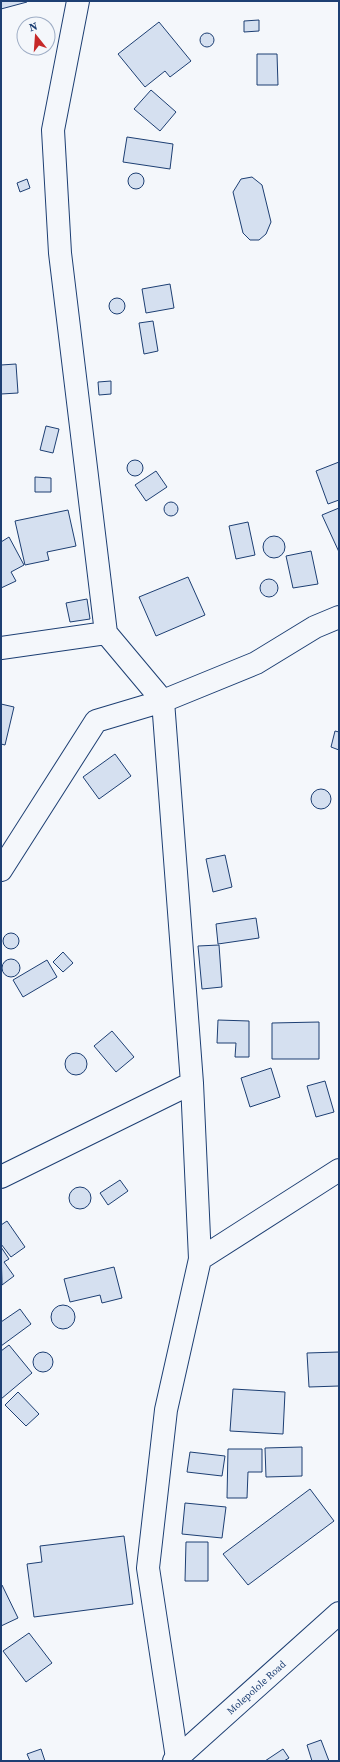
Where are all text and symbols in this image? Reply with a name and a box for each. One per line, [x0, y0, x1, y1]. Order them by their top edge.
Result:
north arrow [16, 16, 56, 56]
text: N [27, 19, 39, 35]
street label: Molepolole Road [224, 1657, 289, 1717]

